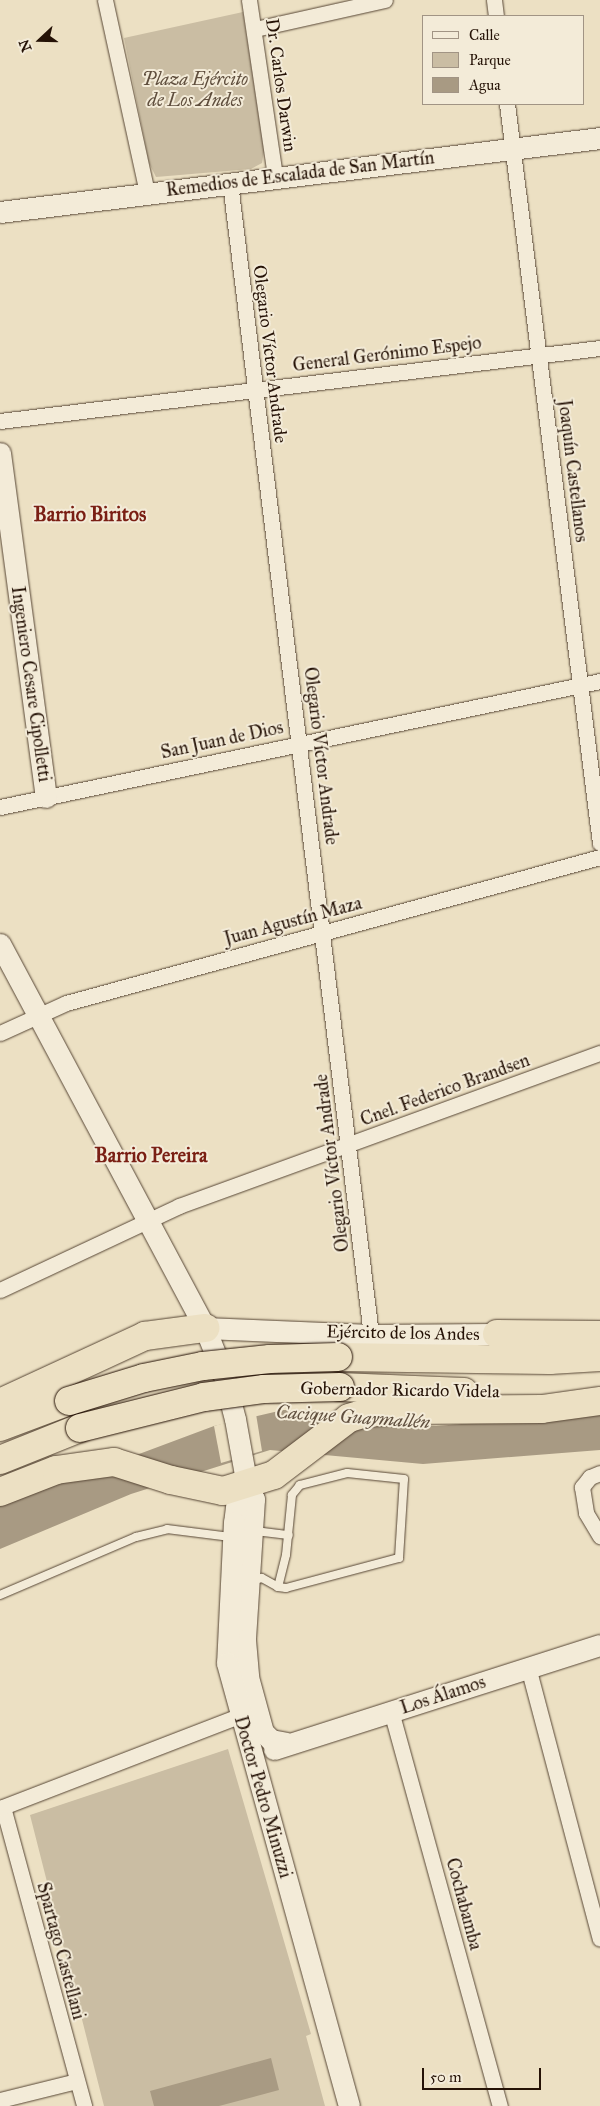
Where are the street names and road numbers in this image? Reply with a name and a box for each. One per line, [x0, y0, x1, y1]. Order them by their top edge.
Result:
street label: Dr. Carlos Darwin [261, 17, 301, 153]
street label: Remedios de Escalada de San Martín [165, 147, 435, 201]
street label: Olegario Víctor Andrade [248, 264, 292, 444]
street label: General Gerónimo Espejo [291, 332, 483, 376]
street label: Joaquín Castellanos [554, 398, 592, 544]
street label: Ingeniero Cesare Cipolletti [7, 585, 55, 783]
street label: Olegario Víctor Andrade [299, 666, 343, 846]
street label: San Juan de Dios [159, 716, 285, 764]
street label: Juan Agustín Maza [222, 892, 364, 950]
street label: Cnel. Federico Brandsen [357, 1049, 533, 1131]
street label: Olegario Víctor Andrade [310, 1073, 354, 1253]
street label: Ejército de los Andes [326, 1321, 480, 1345]
street label: Gobernador Ricardo Videla [300, 1377, 500, 1403]
street label: Los Álamos [398, 1671, 488, 1719]
street label: Doctor Pedro Minuzzi [230, 1713, 296, 1881]
street label: Cochabamba [441, 1856, 487, 1952]
street label: Spartago Castellani [32, 1880, 90, 2022]

